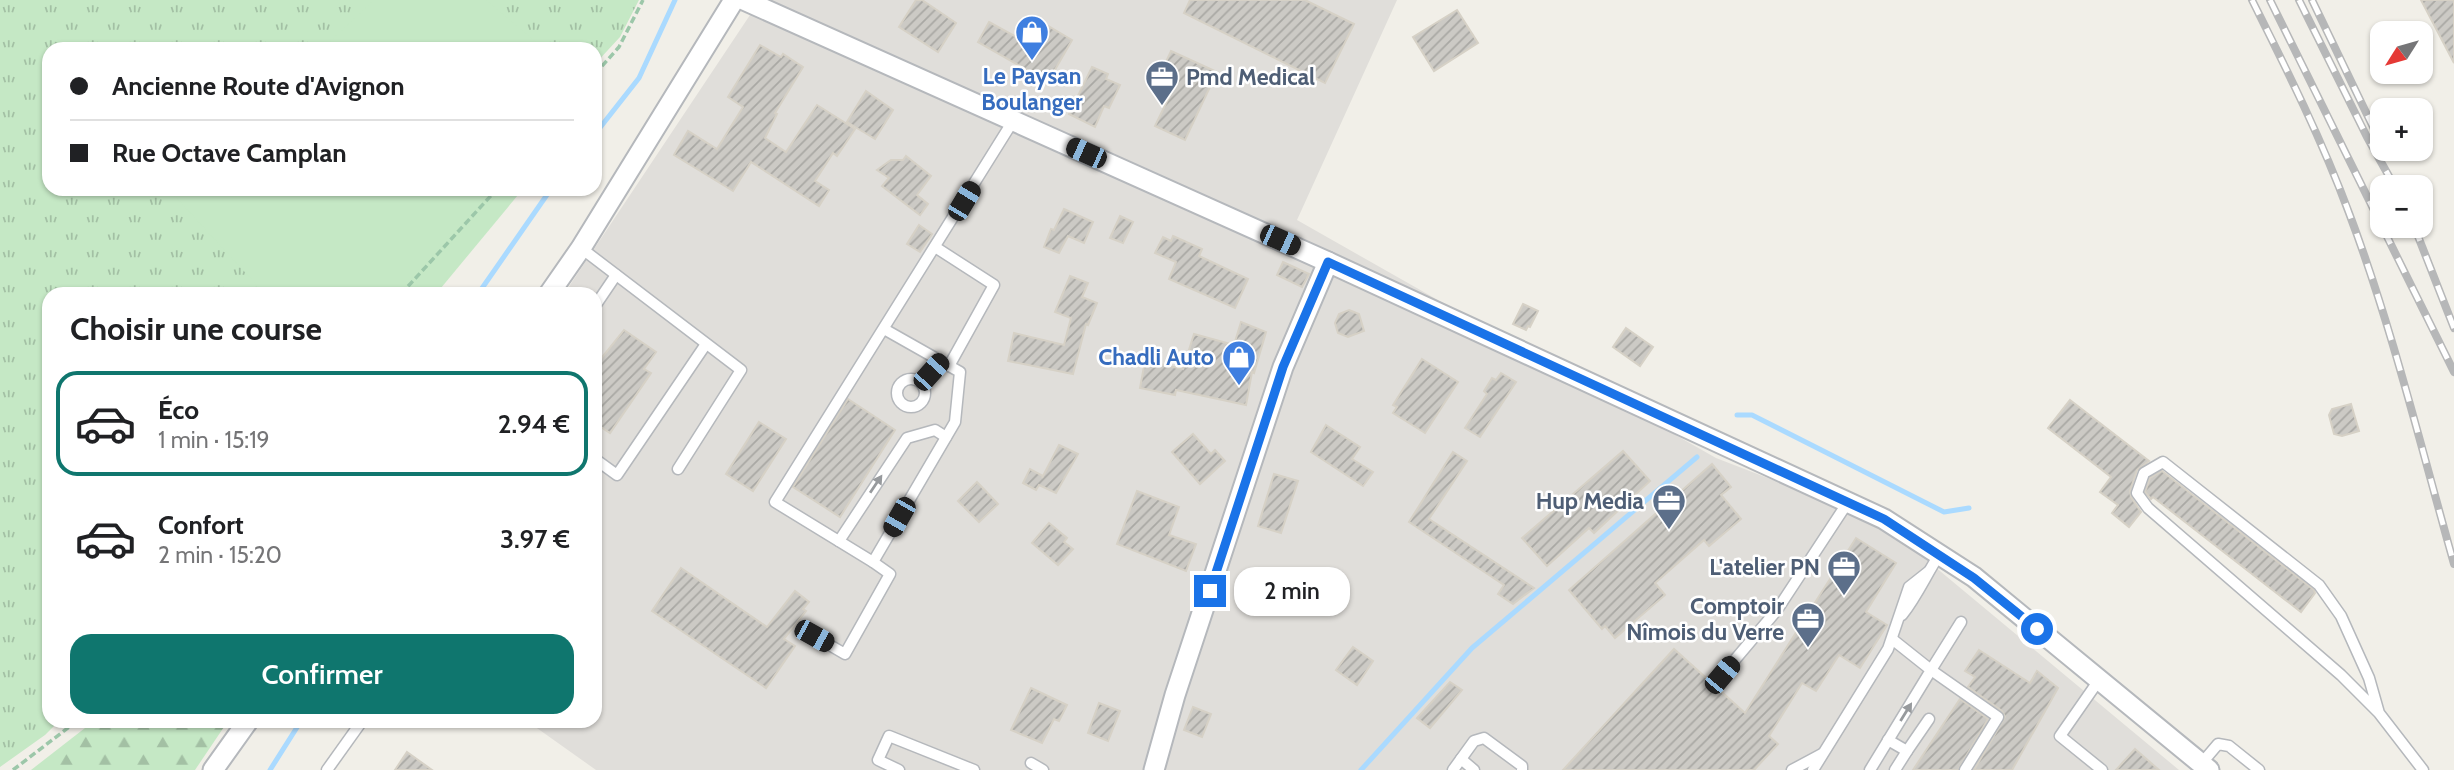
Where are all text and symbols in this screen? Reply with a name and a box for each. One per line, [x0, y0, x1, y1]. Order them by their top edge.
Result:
shop icon: Le Paysan Boulanger [1013, 13, 1051, 62]
north arrow [2370, 21, 2432, 84]
map controls [2370, 21, 2433, 238]
office icon: Pmd Medical [1143, 58, 1181, 107]
place label: Le Paysan Boulanger [981, 62, 1083, 116]
place label: Pmd Medical [1186, 63, 1315, 91]
text: Ancienne Route d'Avignon [112, 70, 405, 102]
button: + [2370, 98, 2433, 161]
car [1063, 135, 1110, 171]
text: Rue Octave Camplan [112, 137, 347, 169]
button: − [2370, 175, 2433, 238]
car [945, 178, 984, 224]
car [1257, 222, 1304, 258]
text: Choisir une course [70, 309, 322, 348]
shop icon: Chadli Auto [1220, 338, 1258, 387]
place label: Chadli Auto [1098, 343, 1214, 371]
car [910, 349, 953, 395]
icon: car [74, 392, 137, 455]
text: Éco [158, 394, 199, 426]
text: 2.94 € [498, 408, 570, 440]
text: 1 min · 15:19 [158, 426, 270, 454]
one-way arrow [870, 474, 883, 494]
office icon: Hup Media [1650, 482, 1688, 531]
place label: Hup Media [1536, 487, 1645, 515]
car [880, 494, 919, 540]
icon: car [74, 507, 137, 570]
text: Confort [158, 509, 244, 541]
text: 3.97 € [500, 523, 570, 555]
text: 2 min · 15:20 [158, 541, 282, 569]
office icon: L'atelier PN [1825, 548, 1863, 597]
place label: L'atelier PN [1709, 553, 1820, 581]
callout: 2 min [1234, 566, 1350, 616]
route end [1194, 575, 1226, 607]
text: 2 min [1264, 577, 1320, 605]
place label: Comptoir Nîmois du Verre [1626, 592, 1784, 646]
office icon: Comptoir Nîmois du Verre [1789, 600, 1827, 649]
route start [2021, 613, 2053, 645]
car [791, 617, 838, 655]
button: Confirmer [70, 634, 574, 714]
car [1701, 652, 1744, 698]
one-way arrow [1899, 702, 1912, 722]

